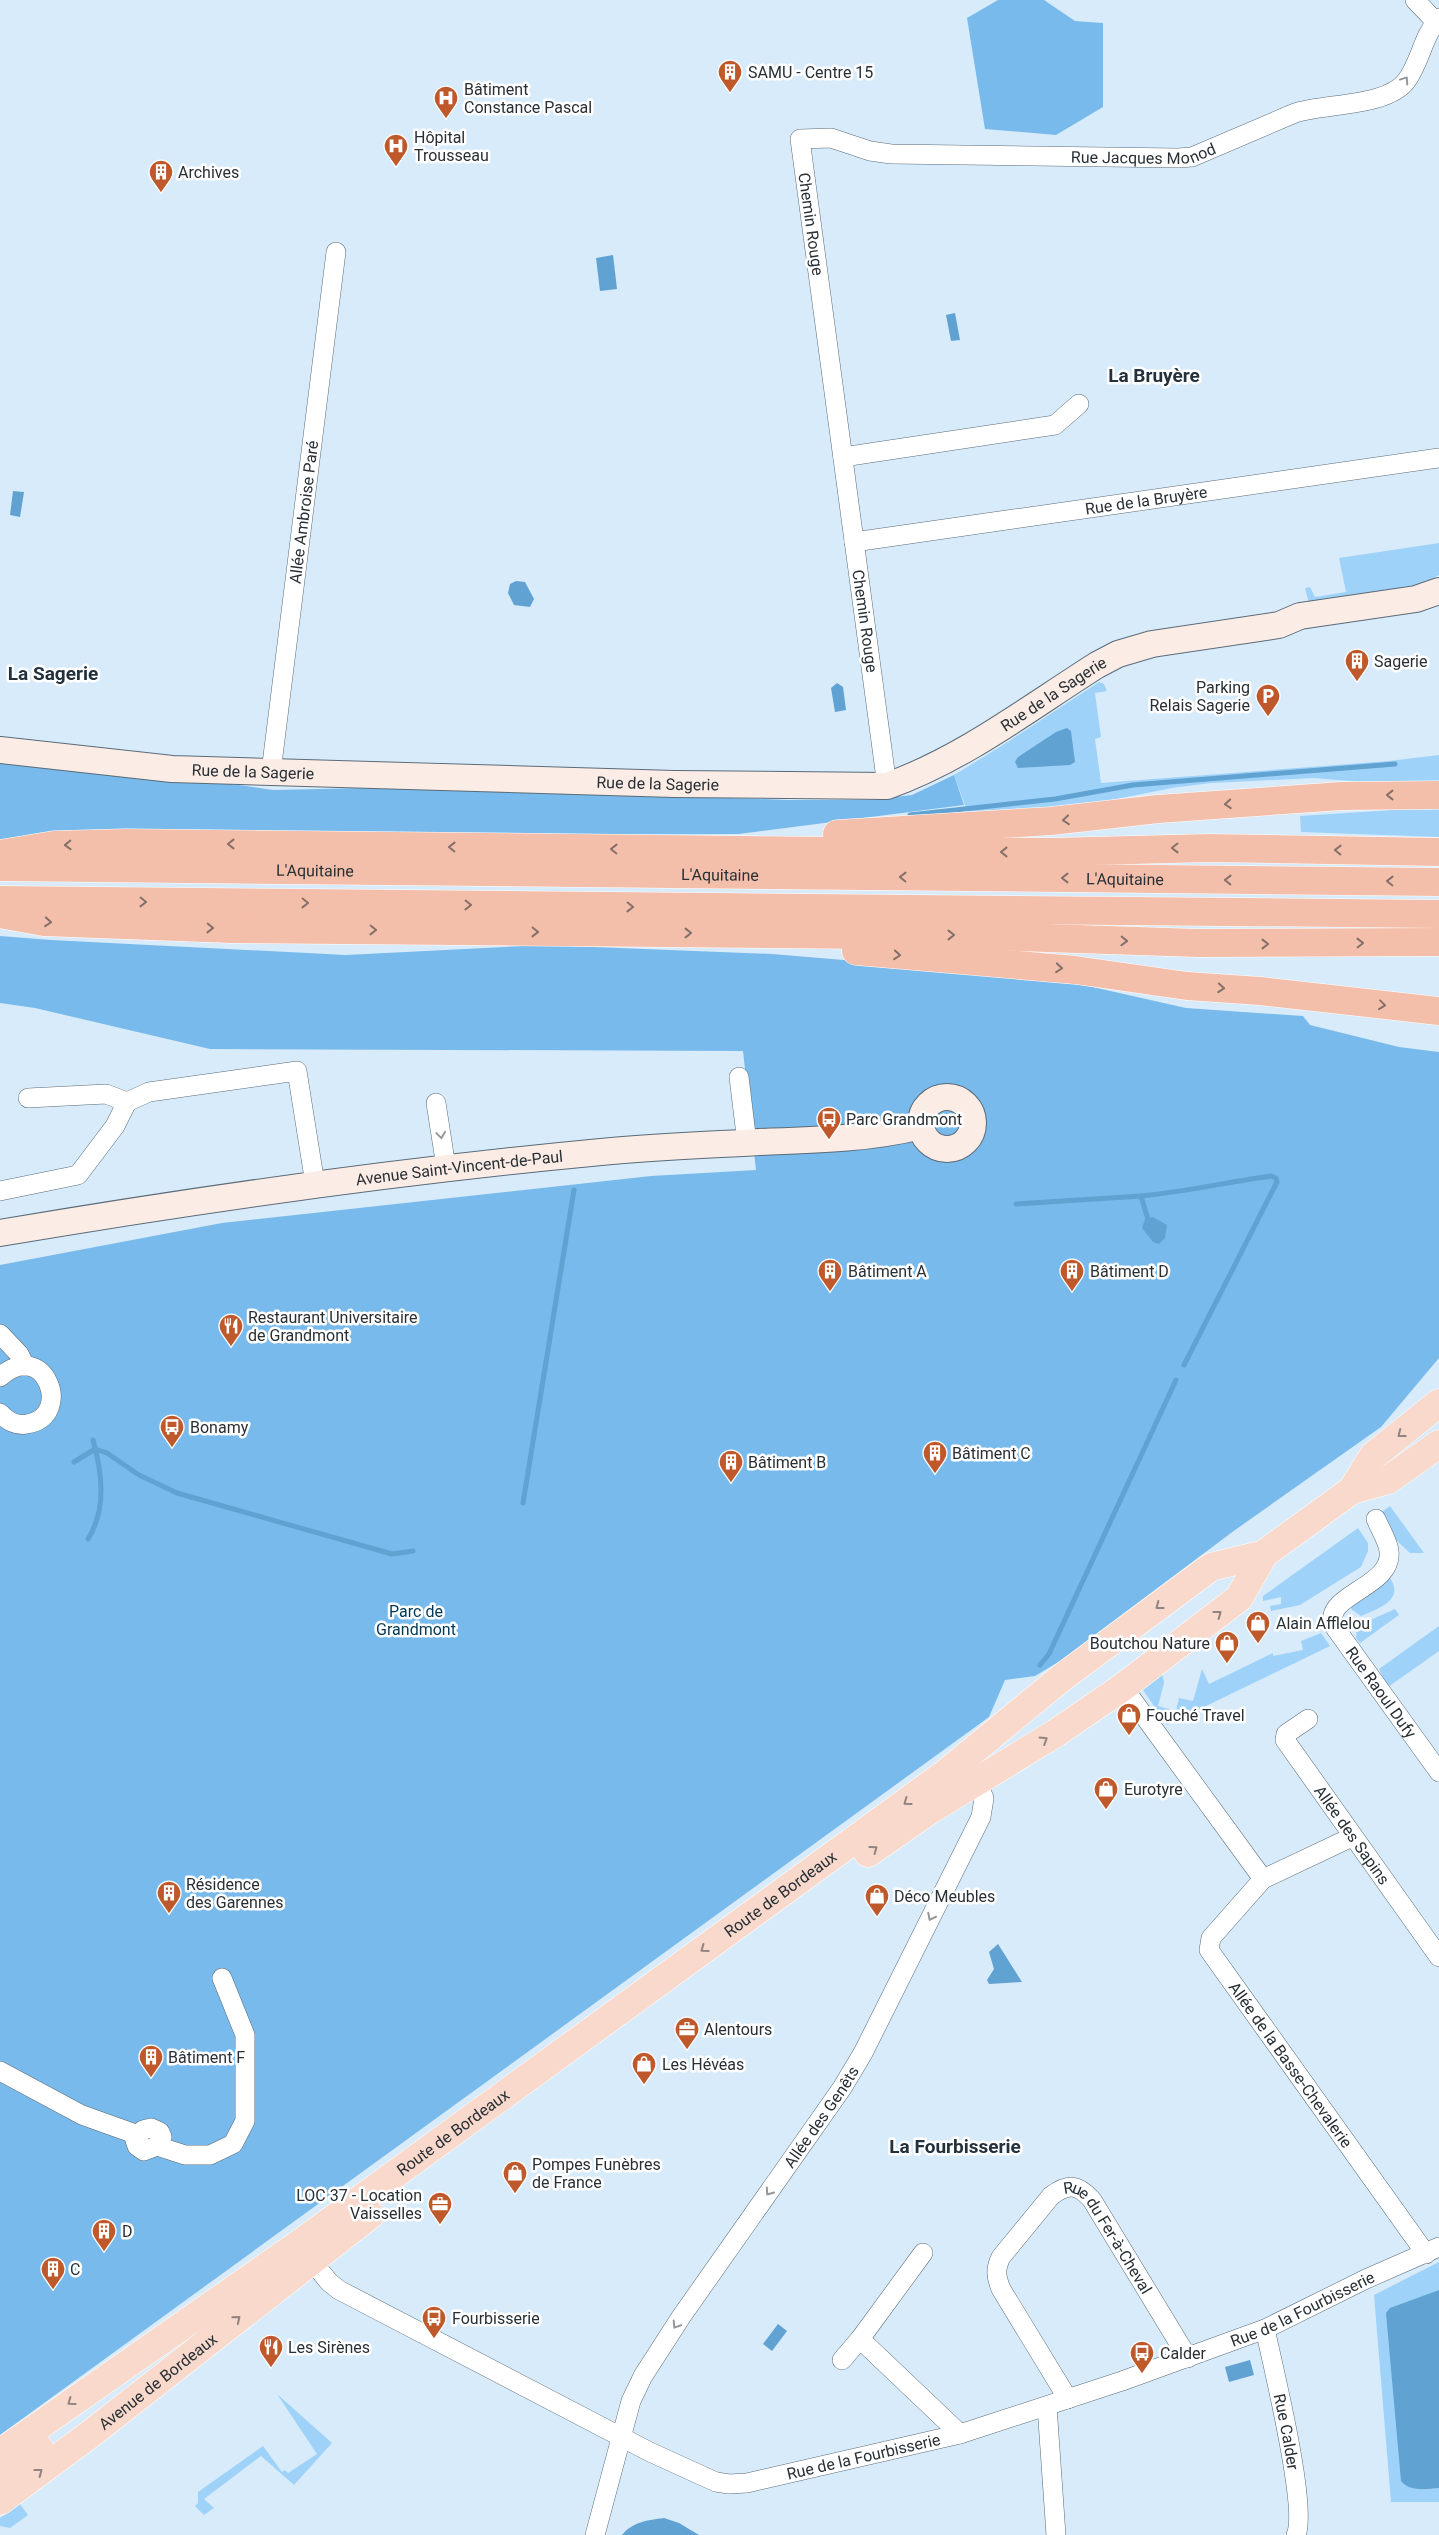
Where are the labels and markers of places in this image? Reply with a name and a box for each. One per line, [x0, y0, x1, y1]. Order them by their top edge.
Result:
building icon: SAMU - Centre 15 [717, 59, 743, 93]
place label: SAMU - Centre 15 [748, 63, 873, 82]
place label: Bâtiment Constance Pascal [464, 80, 592, 117]
hospital icon: Bâtiment Constance Pascal [433, 85, 459, 119]
place label: Hôpital Trousseau [414, 128, 489, 165]
hospital icon: Hôpital Trousseau [383, 133, 409, 167]
building icon: Archives [148, 159, 174, 193]
place label: Archives [178, 163, 239, 182]
building icon: Sagerie [1344, 648, 1370, 682]
place label: Sagerie [1374, 652, 1427, 671]
place label: Parking Relais Sagerie [1149, 678, 1250, 715]
parking icon: Parking Relais Sagerie [1255, 683, 1281, 717]
bus stop icon: Parc Grandmont [816, 1106, 842, 1140]
place label: Parc Grandmont [846, 1110, 962, 1129]
building icon: Bâtiment A [817, 1258, 843, 1292]
building icon: Bâtiment D [1059, 1258, 1085, 1292]
place label: Bâtiment A [848, 1262, 927, 1281]
place label: Bâtiment D [1090, 1262, 1169, 1281]
place label: Restaurant Universitaire de Grandmont [248, 1308, 418, 1345]
restaurant icon: Restaurant Universitaire de Grandmont [218, 1313, 244, 1347]
bus stop icon: Bonamy [159, 1414, 185, 1448]
place label: Bonamy [190, 1418, 249, 1437]
building icon: Bâtiment C [922, 1440, 948, 1474]
place label: Bâtiment C [952, 1444, 1031, 1463]
building icon: Bâtiment B [718, 1449, 744, 1483]
place label: Bâtiment B [748, 1453, 826, 1472]
shop icon: Alain Afflelou [1245, 1610, 1271, 1644]
place label: Alain Afflelou [1276, 1614, 1370, 1633]
shop icon: Boutchou Nature [1214, 1630, 1240, 1664]
place label: Boutchou Nature [1090, 1634, 1210, 1653]
shop icon: Fouché Travel [1116, 1702, 1142, 1736]
place label: Fouché Travel [1146, 1706, 1245, 1725]
shop icon: Eurotyre [1093, 1776, 1119, 1810]
place label: Eurotyre [1124, 1780, 1183, 1799]
place label: Résidence des Garennes [186, 1875, 284, 1912]
building icon: Résidence des Garennes [156, 1880, 182, 1914]
shop icon: Déco Meubles [864, 1883, 890, 1917]
place label: Déco Meubles [894, 1887, 995, 1906]
office icon: Alentours [674, 2016, 700, 2050]
place label: Alentours [704, 2020, 772, 2039]
building icon: Bâtiment F [138, 2044, 164, 2078]
place label: Bâtiment F [168, 2048, 245, 2067]
shop icon: Les Hévéas [631, 2051, 657, 2085]
place label: Les Hévéas [662, 2055, 744, 2074]
place label: Pompes Funèbres de France [532, 2155, 661, 2192]
shop icon: Pompes Funèbres de France [502, 2160, 528, 2194]
place label: LOC 37 - Location Vaisselles [296, 2186, 422, 2223]
office icon: LOC 37 - Location Vaisselles [427, 2191, 453, 2225]
building icon: D [91, 2218, 117, 2252]
place label: D [122, 2222, 133, 2241]
building icon: C [40, 2256, 66, 2290]
place label: C [70, 2260, 80, 2279]
bus stop icon: Fourbisserie [421, 2305, 447, 2339]
place label: Fourbisserie [452, 2309, 540, 2328]
restaurant icon: Les Sirènes [258, 2334, 284, 2368]
place label: Les Sirènes [288, 2338, 370, 2357]
bus stop icon: Calder [1129, 2340, 1155, 2374]
place label: Calder [1160, 2344, 1207, 2363]

